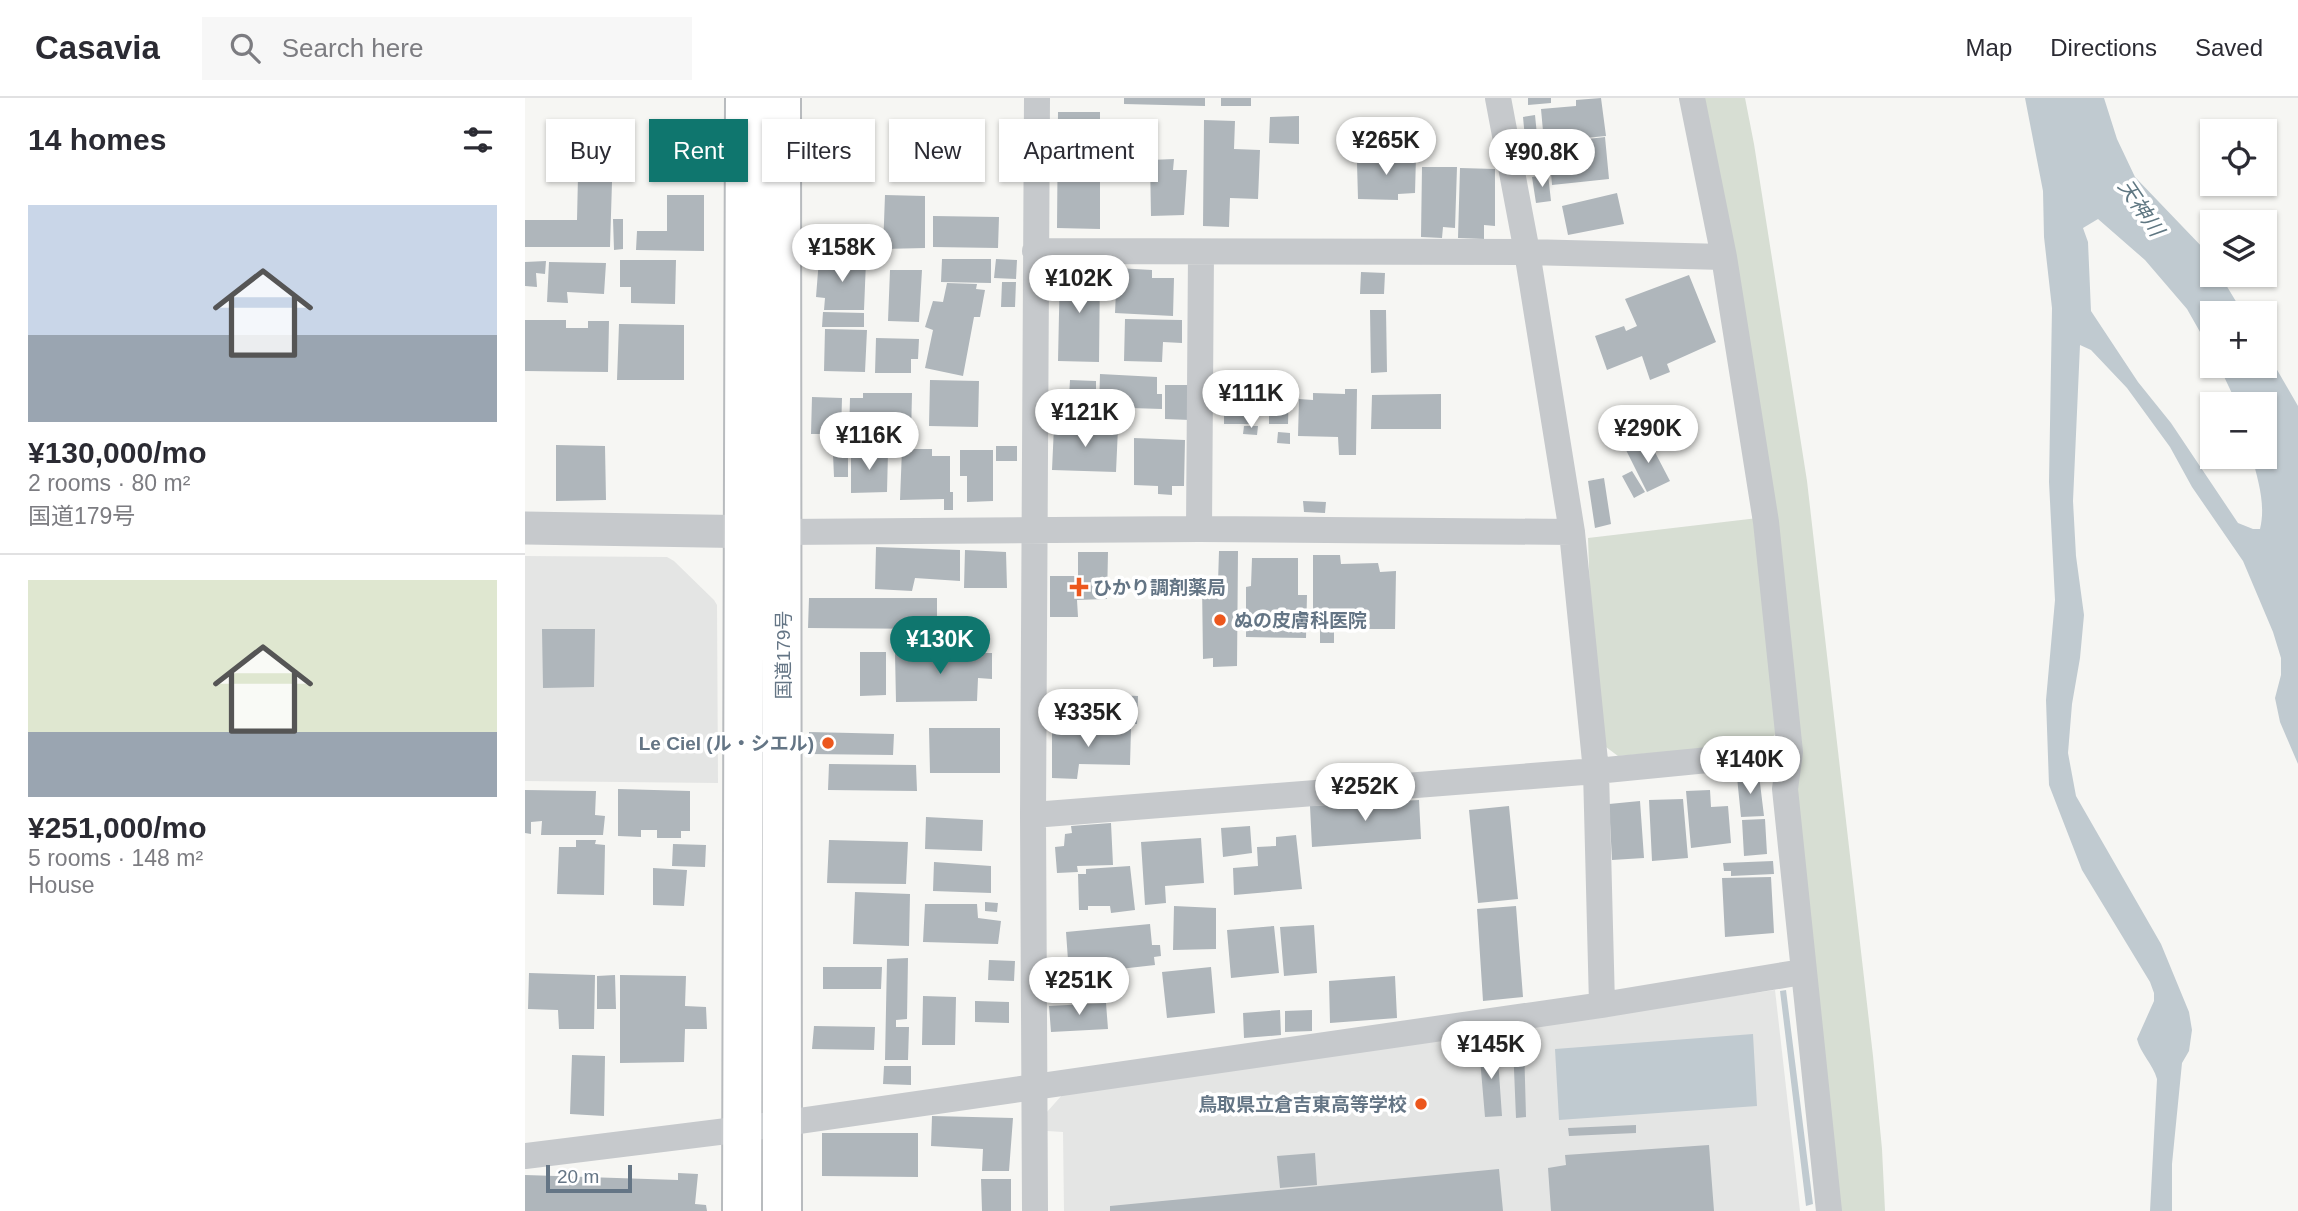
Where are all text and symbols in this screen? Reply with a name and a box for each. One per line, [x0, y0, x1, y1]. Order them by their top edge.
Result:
search box [202, 17, 692, 80]
text: Casavia [35, 29, 160, 66]
icon: search [226, 29, 264, 67]
text: Search here [282, 33, 423, 63]
text: Map [1966, 34, 2012, 61]
text: Directions [2050, 34, 2157, 61]
text: Saved [2195, 34, 2263, 61]
pin: ¥265K [1337, 118, 1435, 177]
chip: Buy [546, 119, 635, 182]
chip: Rent [649, 119, 748, 182]
chip: Filters [762, 119, 875, 182]
chip: New [889, 119, 985, 182]
chip: Apartment [999, 119, 1158, 182]
map controls [2200, 119, 2277, 469]
button: locate [2200, 119, 2277, 196]
icon: filters [459, 121, 497, 159]
text: 14 homes [28, 123, 166, 156]
text: ¥265K [1352, 127, 1420, 153]
pin: ¥90.8K [1485, 130, 1599, 189]
text: ¥90.8K [1505, 139, 1579, 165]
water label: 天神川 [2114, 175, 2170, 242]
button: layers [2200, 210, 2277, 287]
pin: ¥158K [793, 225, 891, 284]
text: ¥158K [808, 234, 876, 260]
icon: home [200, 250, 326, 376]
pin: ¥102K [1030, 256, 1128, 315]
text: ¥102K [1045, 265, 1113, 291]
button: + [2200, 301, 2277, 378]
pin: ¥111K [1202, 370, 1300, 430]
text: ¥111K [1218, 380, 1284, 406]
pin: ¥121K [1036, 390, 1134, 449]
button: − [2200, 392, 2277, 469]
text: ¥121K [1051, 399, 1119, 425]
pin: ¥290K [1599, 406, 1697, 465]
pin: ¥116K [820, 412, 918, 472]
text: ¥290K [1614, 415, 1682, 441]
text: ¥116K [836, 422, 902, 448]
text: ¥130,000/mo [28, 436, 206, 469]
text: 2 rooms · 80 m² [28, 470, 190, 496]
text: 国道179号 [28, 503, 135, 529]
place label: ひかり調剤薬局 [1093, 577, 1226, 598]
marker: ひかり調剤薬局 [1071, 579, 1087, 595]
place label: ぬの皮膚科医院 [1234, 610, 1367, 631]
street label: 国道179号 [773, 611, 794, 699]
marker: ぬの皮膚科医院 [1212, 612, 1228, 628]
pin: ¥130K [891, 616, 989, 676]
icon: home [200, 626, 326, 752]
text: ¥130K [906, 626, 974, 652]
pin: ¥335K [1039, 690, 1137, 749]
text: ¥335K [1054, 699, 1122, 725]
place label: Le Ciel (ル・シエル) [639, 733, 814, 754]
marker: Le Ciel (ル・シエル) [820, 735, 836, 751]
pin: ¥140K [1701, 736, 1799, 796]
text: ¥140K [1716, 746, 1784, 772]
pin: ¥252K [1316, 764, 1414, 823]
text: ¥252K [1331, 773, 1399, 799]
text: ¥251,000/mo [28, 811, 206, 844]
text: 5 rooms · 148 m² [28, 845, 203, 871]
text: House [28, 872, 94, 898]
pin: ¥251K [1030, 958, 1128, 1017]
text: ¥251K [1045, 967, 1113, 993]
pin: ¥145K [1442, 1021, 1540, 1081]
text: ¥145K [1457, 1031, 1525, 1057]
place label: 鳥取県立倉吉東高等学校 [1198, 1094, 1407, 1115]
marker: 鳥取県立倉吉東高等学校 [1413, 1096, 1429, 1112]
scale bar [546, 1162, 632, 1194]
text: 20 m [557, 1166, 599, 1187]

